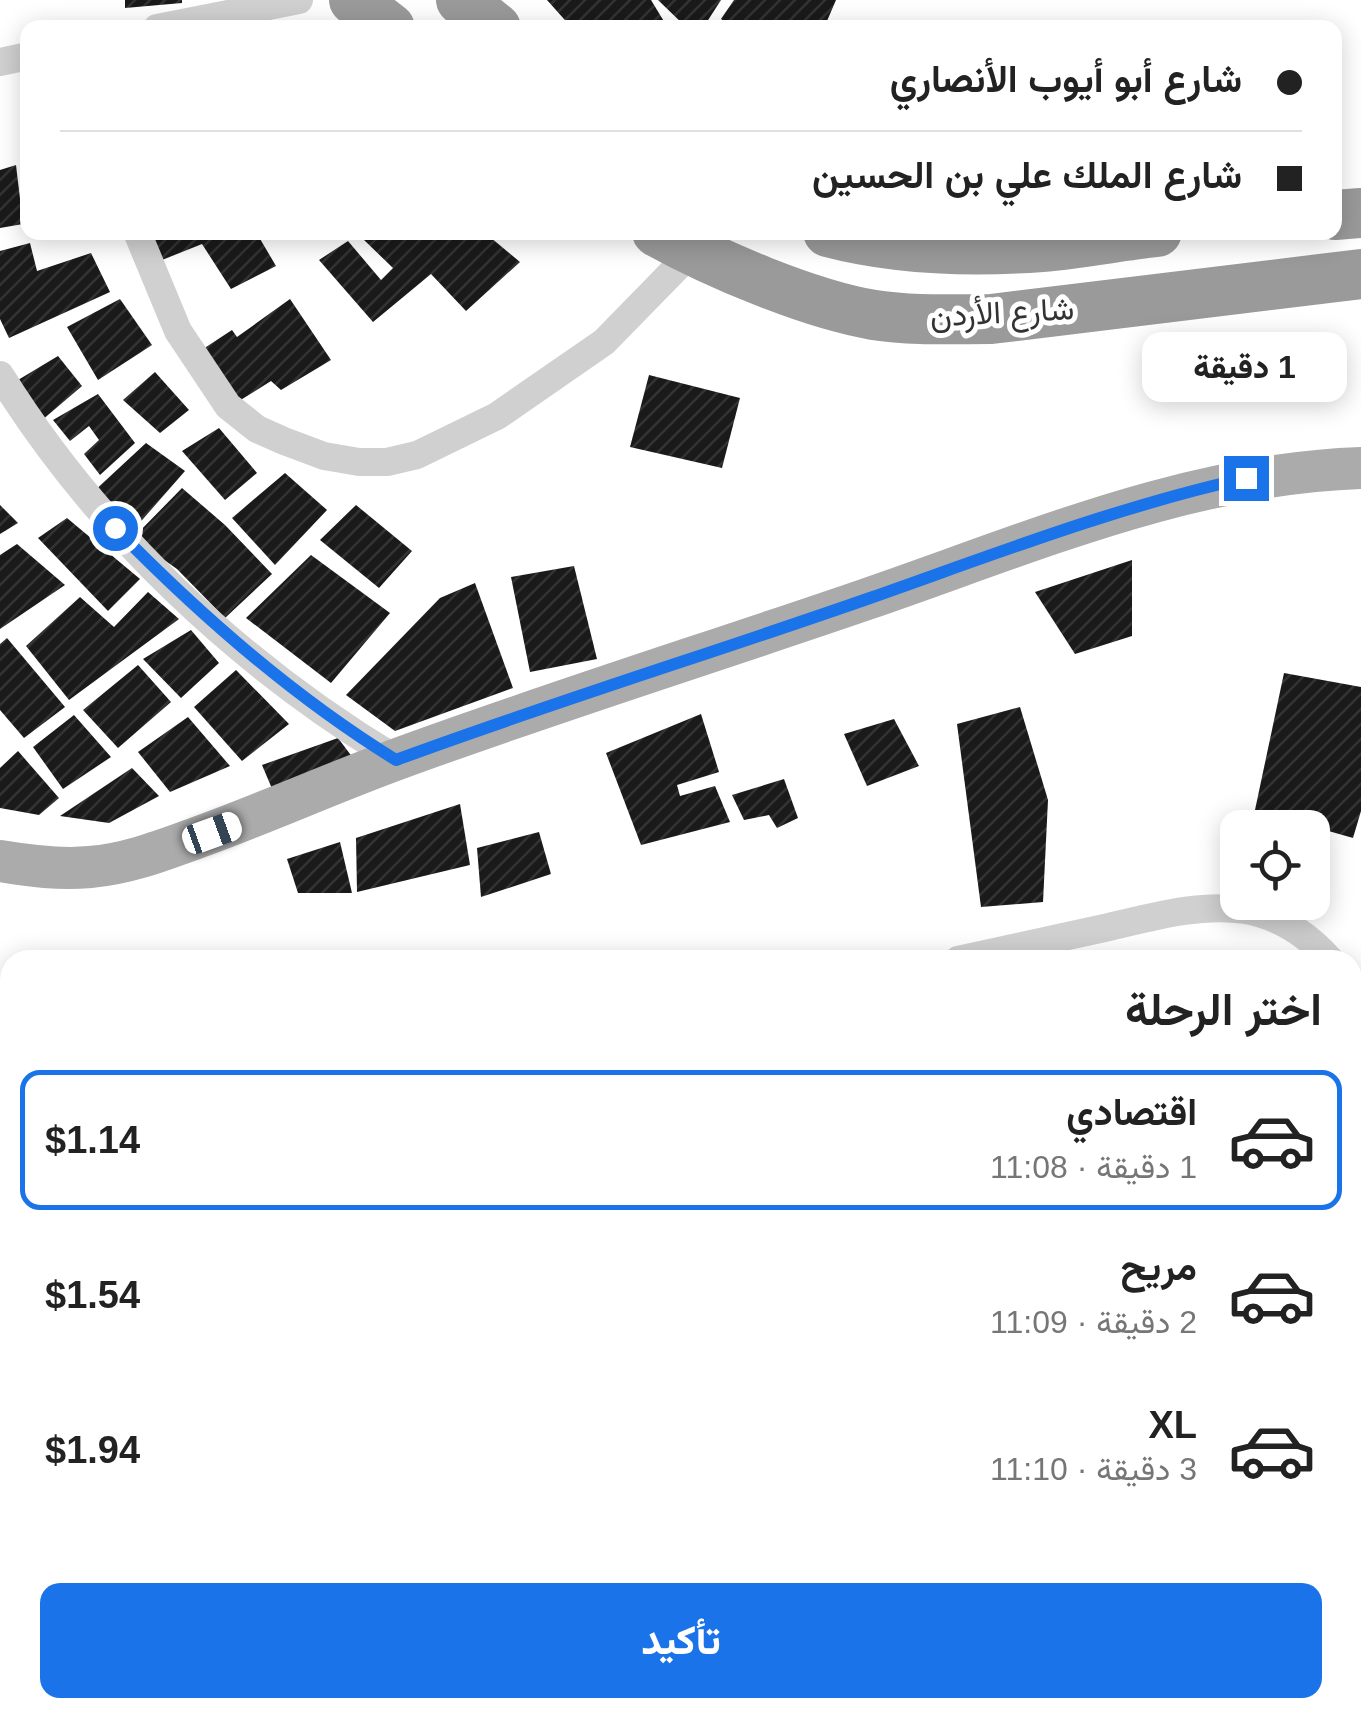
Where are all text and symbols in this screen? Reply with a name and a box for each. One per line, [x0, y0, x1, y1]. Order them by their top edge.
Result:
text: شارع أبو أيوب الأنصاري [890, 58, 1242, 100]
text: شارع الملك علي بن الحسين [812, 154, 1242, 196]
street label: شارع الأردن [929, 290, 1075, 338]
callout: 1 دقيقة [1144, 333, 1348, 403]
text: 1 دقيقة [1193, 349, 1296, 385]
route end [1224, 456, 1269, 501]
route start [93, 506, 138, 551]
car [179, 809, 245, 857]
map controls [1220, 810, 1330, 920]
button: locate [1220, 810, 1330, 920]
text: اختر الرحلة [1125, 984, 1322, 1035]
text: اقتصادي [1066, 1091, 1197, 1133]
icon: car [1227, 1095, 1317, 1185]
text: $1.14 [45, 1119, 140, 1161]
text: 1 دقيقة · 11:08 [990, 1149, 1197, 1185]
text: مريح [1121, 1246, 1197, 1288]
icon: car [1227, 1250, 1317, 1340]
text: $1.54 [45, 1274, 140, 1316]
text: 2 دقيقة · 11:09 [990, 1304, 1197, 1340]
text: XL [1148, 1404, 1197, 1446]
icon: car [1227, 1405, 1317, 1495]
text: $1.94 [45, 1429, 140, 1471]
text: 3 دقيقة · 11:10 [990, 1451, 1197, 1487]
button: تأكيد [40, 1583, 1322, 1698]

